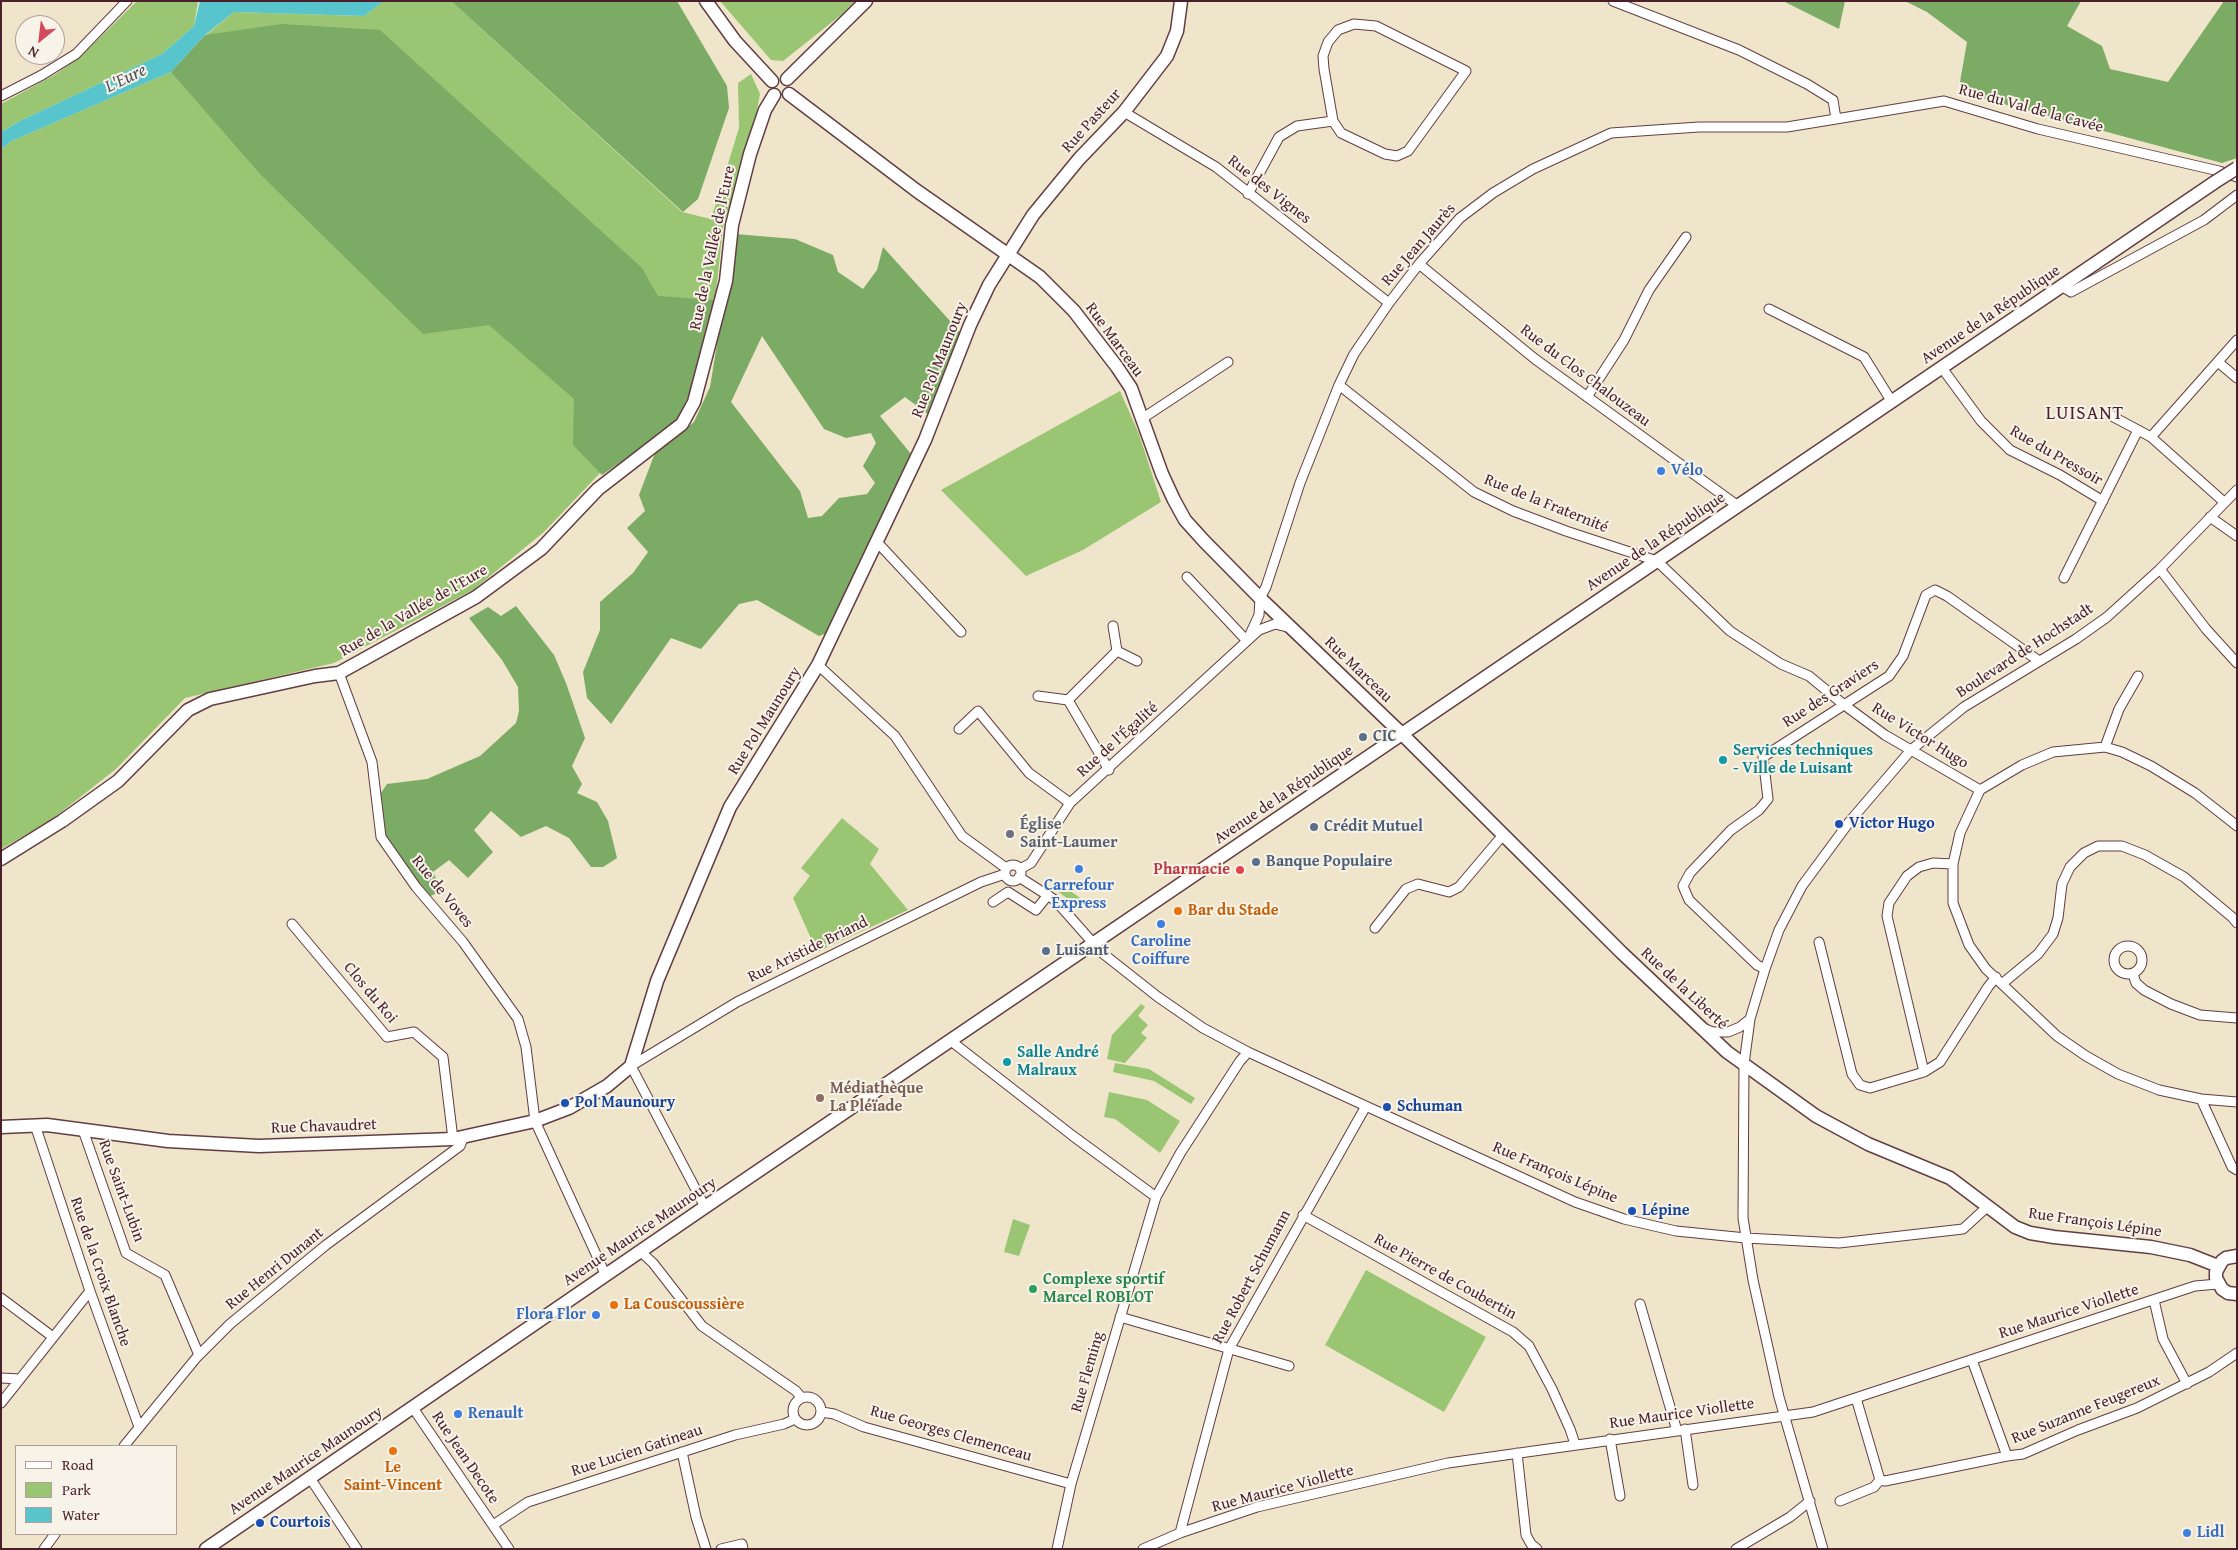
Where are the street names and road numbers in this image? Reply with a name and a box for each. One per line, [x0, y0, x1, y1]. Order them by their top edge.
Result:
street label: Rue du Val de la Cavée [1957, 80, 2105, 138]
street label: Rue Pasteur [1058, 85, 1126, 157]
street label: Rue des Vignes [1223, 151, 1315, 229]
street label: Rue de la Vallée de l'Eure [686, 164, 740, 332]
street label: Rue Jean Jaurès [1378, 200, 1460, 290]
street label: Avenue de la République [1918, 261, 2064, 369]
street label: Rue Pol Maunoury [908, 299, 972, 421]
street label: Rue Marceau [1081, 299, 1147, 381]
street label: Rue du Clos Chalouzeau [1516, 321, 1654, 431]
street label: Rue du Pressoir [2006, 422, 2106, 490]
street label: Rue de la Fraternité [1481, 470, 1611, 538]
street label: Avenue de la République [1583, 488, 1729, 596]
street label: Rue de la Vallée de l'Eure [337, 561, 491, 661]
street label: Boulevard de Hochstadt [1953, 600, 2097, 702]
street label: Rue Marceau [1320, 633, 1396, 707]
street label: Rue des Graviers [1779, 656, 1883, 732]
street label: Rue Pol Maunoury [724, 664, 806, 778]
street label: Rue de l'Égalité [1073, 698, 1163, 782]
street label: Rue Victor Hugo [1868, 699, 1972, 773]
street label: Avenue de la République [1211, 741, 1357, 849]
street label: Rue de Voves [407, 852, 477, 932]
street label: Rue Aristide Briand [745, 913, 871, 987]
street label: Rue de la Liberté [1637, 944, 1731, 1034]
street label: Clos du Roi [339, 959, 401, 1027]
street label: Rue Chavaudret [271, 1116, 377, 1138]
street label: Rue Saint-Lubin [94, 1137, 148, 1245]
street label: Rue François Lépine [1489, 1138, 1621, 1208]
street label: Avenue Maurice Maunoury [560, 1173, 720, 1291]
street label: Rue de la Croix Blanche [65, 1195, 135, 1349]
street label: Rue François Lépine [2027, 1204, 2163, 1242]
street label: Rue Robert Schumann [1209, 1207, 1295, 1347]
street label: Rue Henri Dunant [222, 1224, 328, 1314]
street label: Rue Pierre de Coubertin [1370, 1230, 1520, 1324]
street label: Rue Maurice Viollette [1997, 1280, 2141, 1344]
street label: Rue Fleming [1067, 1329, 1109, 1415]
street label: Rue Suzanne Feugereux [2009, 1371, 2163, 1449]
street label: Rue Maurice Viollette [1608, 1394, 1756, 1434]
street label: Avenue Maurice Maunoury [226, 1402, 386, 1520]
street label: Rue Georges Clemenceau [868, 1402, 1034, 1466]
street label: Rue Jean Decote [427, 1408, 503, 1508]
street label: Rue Lucien Gatineau [569, 1421, 705, 1481]
street label: Rue Maurice Viollette [1210, 1461, 1356, 1517]

